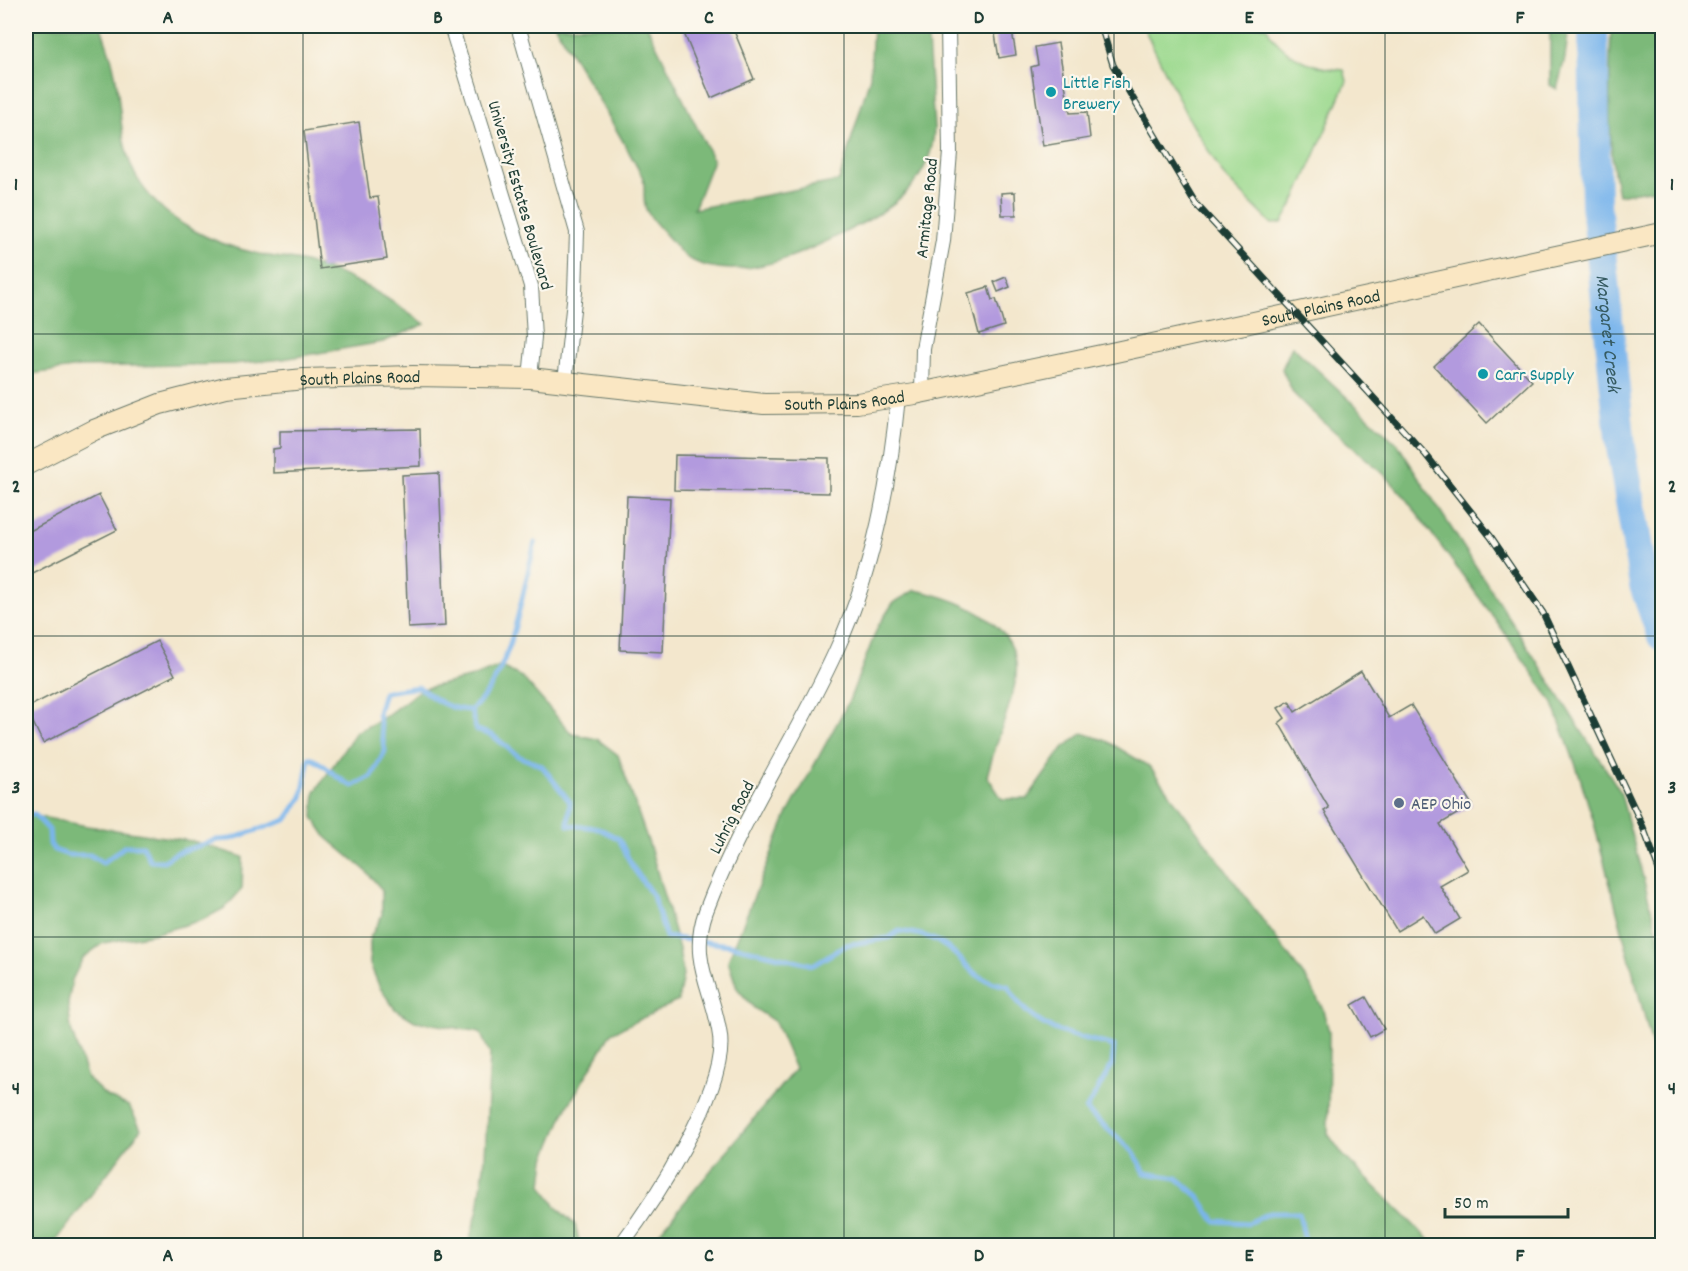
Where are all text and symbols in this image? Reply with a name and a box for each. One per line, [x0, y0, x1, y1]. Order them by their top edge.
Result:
text: A [163, 5, 174, 33]
text: B [433, 5, 443, 33]
text: C [704, 5, 714, 33]
text: D [974, 5, 985, 33]
text: E [1244, 5, 1254, 33]
text: F [1516, 5, 1526, 33]
place label: Little Fish Brewery [1063, 72, 1130, 118]
marker: Little Fish Brewery [1044, 85, 1058, 99]
street label: University Estates Boulevard [480, 98, 558, 293]
street label: Armitage Road [911, 157, 946, 260]
text: 1 [14, 172, 18, 200]
text: 1 [1670, 172, 1674, 200]
water label: Margaret Creek [1586, 273, 1626, 396]
street label: South Plains Road [1260, 285, 1383, 335]
place label: Carr Supply [1495, 364, 1574, 389]
street label: South Plains Road [299, 366, 421, 394]
marker: Carr Supply [1476, 367, 1490, 381]
street label: South Plains Road [784, 386, 907, 419]
text: 2 [12, 474, 20, 502]
text: 2 [1668, 474, 1676, 502]
text: 3 [12, 775, 20, 803]
text: 3 [1668, 775, 1676, 803]
street label: Luhrig Road [704, 777, 762, 859]
place label: AEP Ohio [1411, 793, 1471, 818]
marker: AEP Ohio [1392, 796, 1406, 810]
text: 4 [12, 1076, 20, 1104]
text: 4 [1668, 1076, 1676, 1104]
scale bar [1445, 1181, 1568, 1219]
text: 50 m [1454, 1192, 1489, 1217]
text: A [163, 1243, 174, 1271]
text: B [433, 1243, 443, 1271]
text: C [704, 1243, 714, 1271]
text: D [974, 1243, 985, 1271]
text: E [1244, 1243, 1254, 1271]
text: F [1516, 1243, 1526, 1271]

